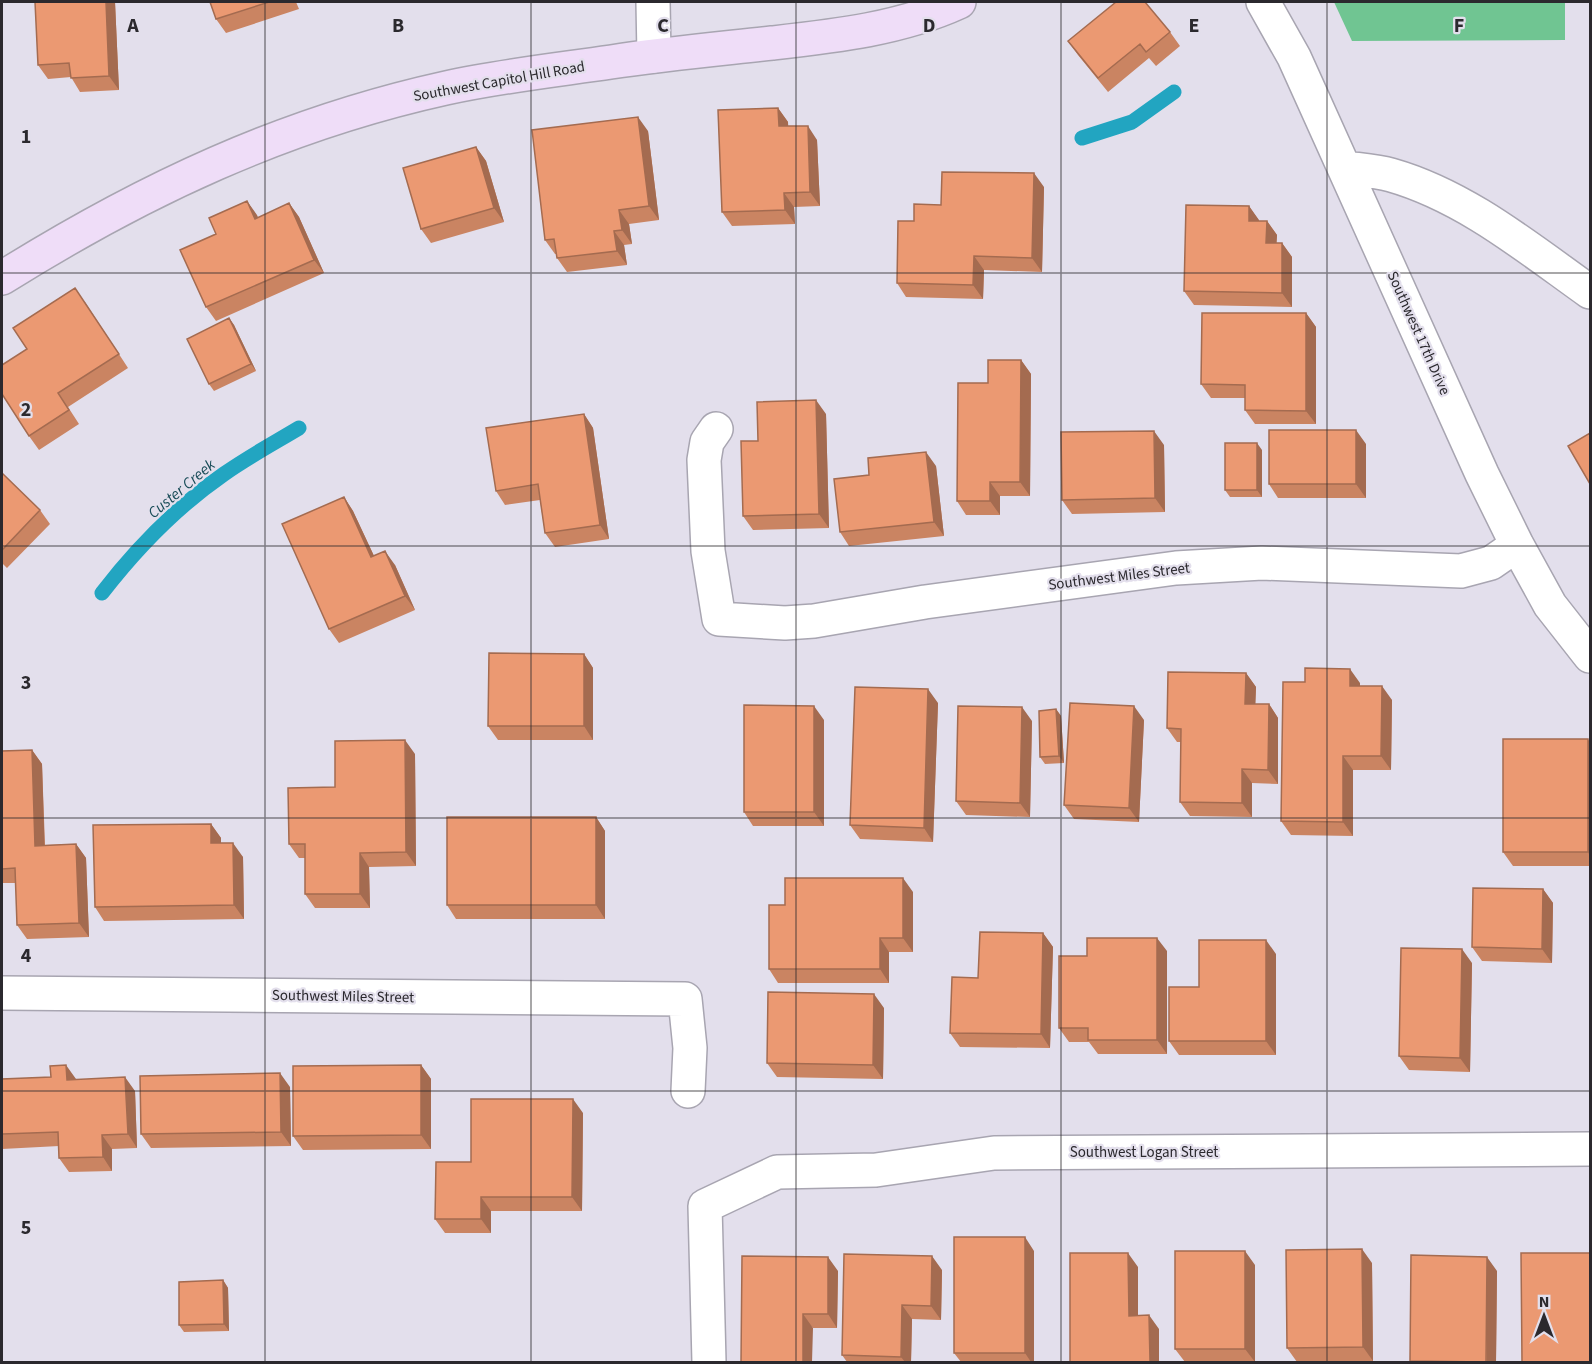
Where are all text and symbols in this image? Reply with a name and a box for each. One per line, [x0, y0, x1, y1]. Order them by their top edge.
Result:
text: A [126, 12, 139, 40]
text: B [392, 12, 404, 40]
text: C [657, 12, 669, 40]
text: D [923, 12, 935, 40]
text: E [1189, 12, 1199, 40]
text: F [1454, 12, 1464, 40]
street label: Southwest Capitol Hill Road [412, 56, 587, 107]
text: 1 [21, 123, 31, 151]
street label: Southwest 17th Drive [1382, 268, 1455, 398]
text: 2 [21, 396, 31, 424]
water label: Custer Creek [143, 454, 220, 524]
street label: Southwest Miles Street [1047, 557, 1191, 596]
text: 3 [21, 669, 31, 697]
text: 4 [21, 942, 32, 970]
street label: Southwest Miles Street [272, 985, 414, 1008]
street label: Southwest Logan Street [1070, 1142, 1218, 1163]
text: 5 [21, 1214, 31, 1242]
north arrow [1514, 1286, 1574, 1346]
text: N [1539, 1291, 1549, 1313]

